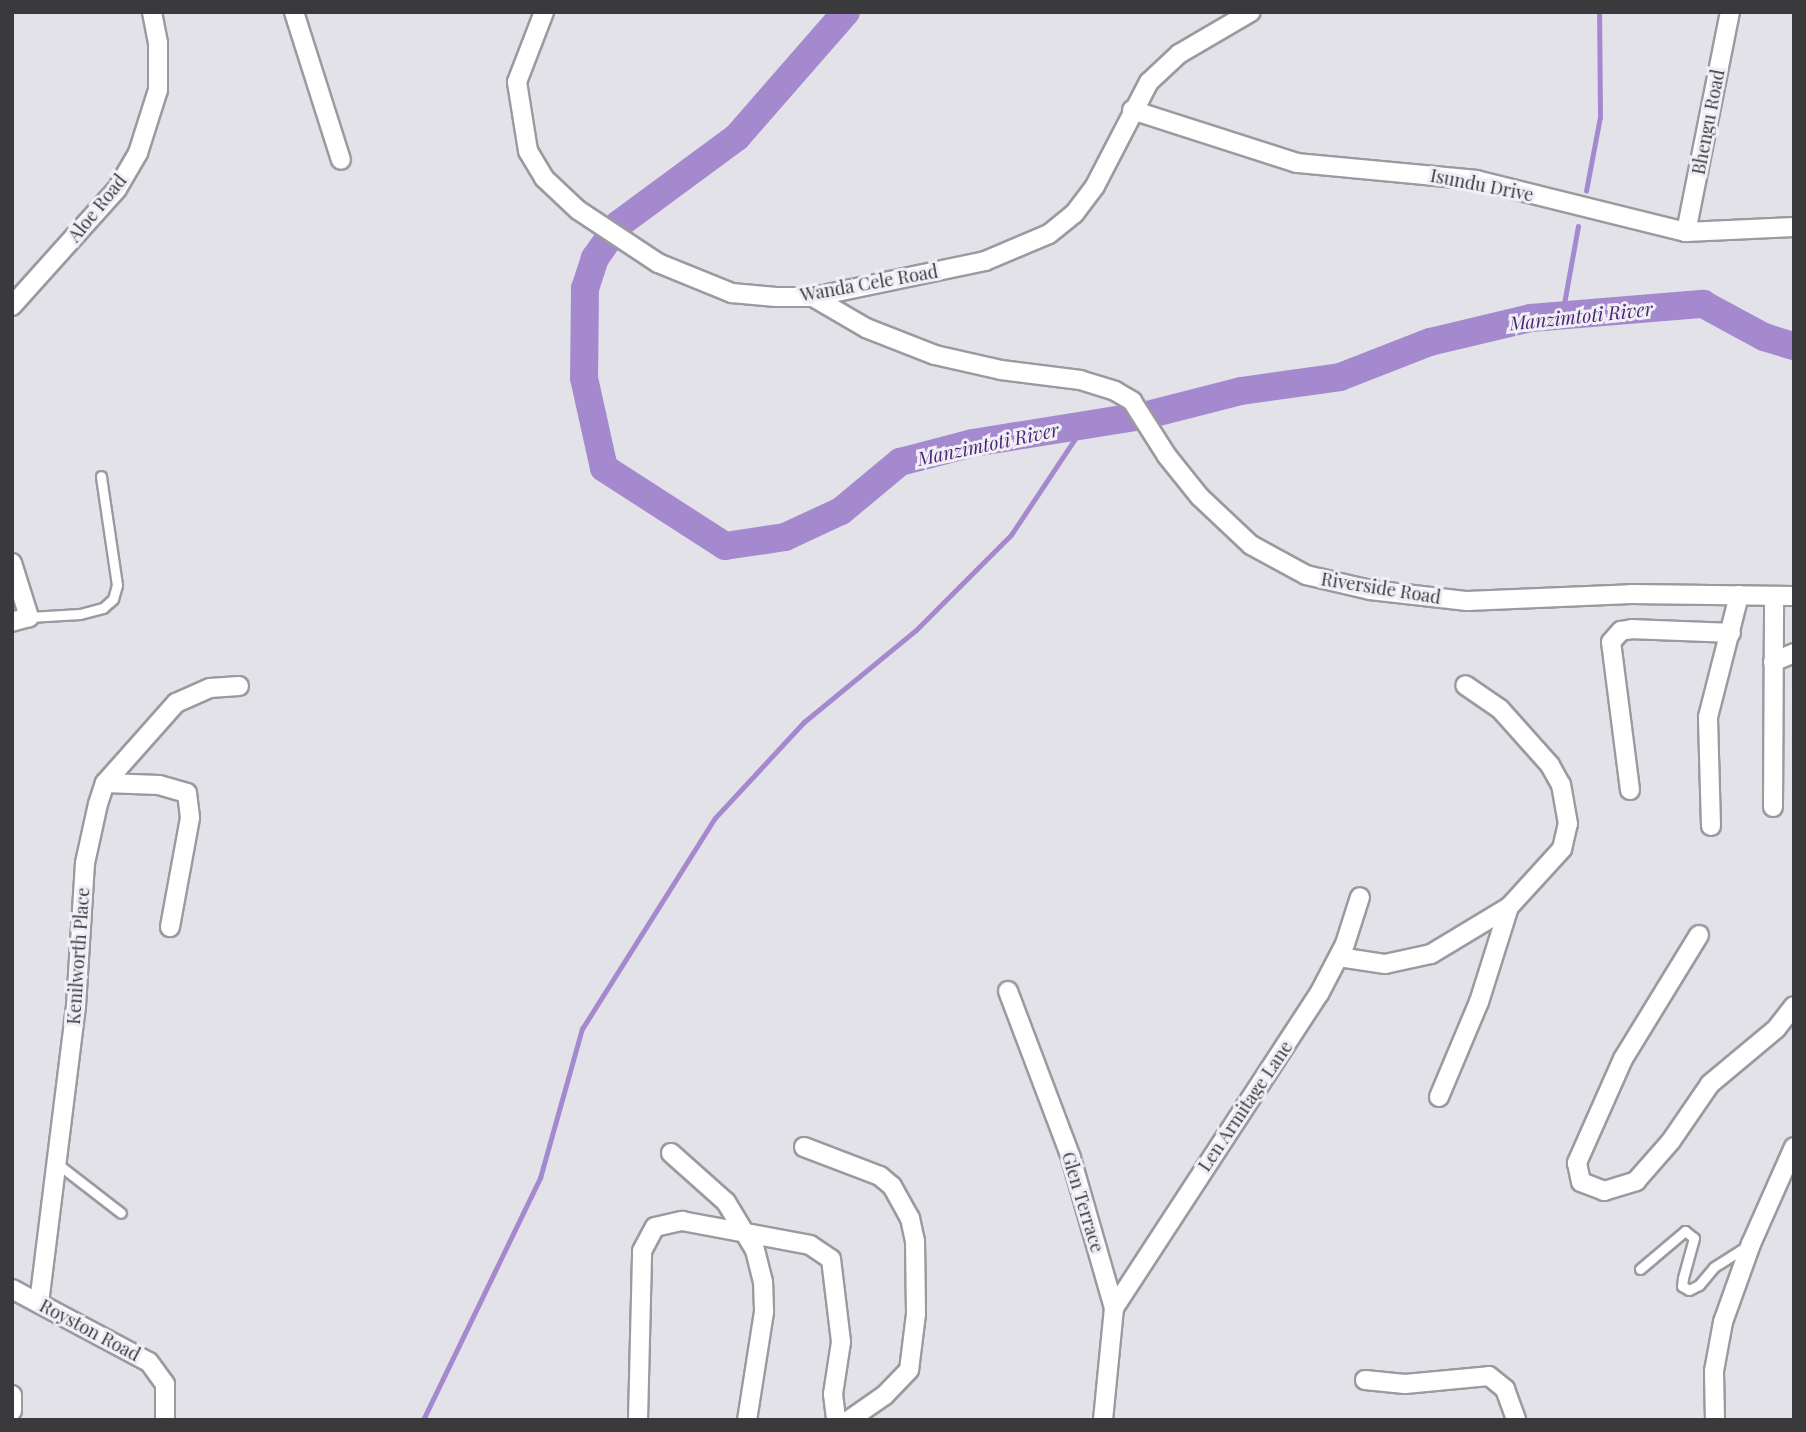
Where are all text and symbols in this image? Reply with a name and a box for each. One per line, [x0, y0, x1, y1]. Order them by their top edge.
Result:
street label: Bhengu Road [1687, 68, 1729, 176]
street label: Isundu Drive [1429, 164, 1535, 206]
street label: Aloe Road [63, 170, 131, 246]
street label: Wanda Cele Road [798, 260, 940, 306]
water label: Manzimtoti River [1508, 297, 1654, 335]
water label: Manzimtoti River [915, 418, 1061, 470]
street label: Riverside Road [1320, 568, 1442, 608]
street label: Kenilworth Place [62, 887, 94, 1025]
street label: Len Armitage Lane [1193, 1036, 1297, 1176]
street label: Glen Terrace [1057, 1149, 1109, 1255]
street label: Royston Road [36, 1294, 144, 1366]

